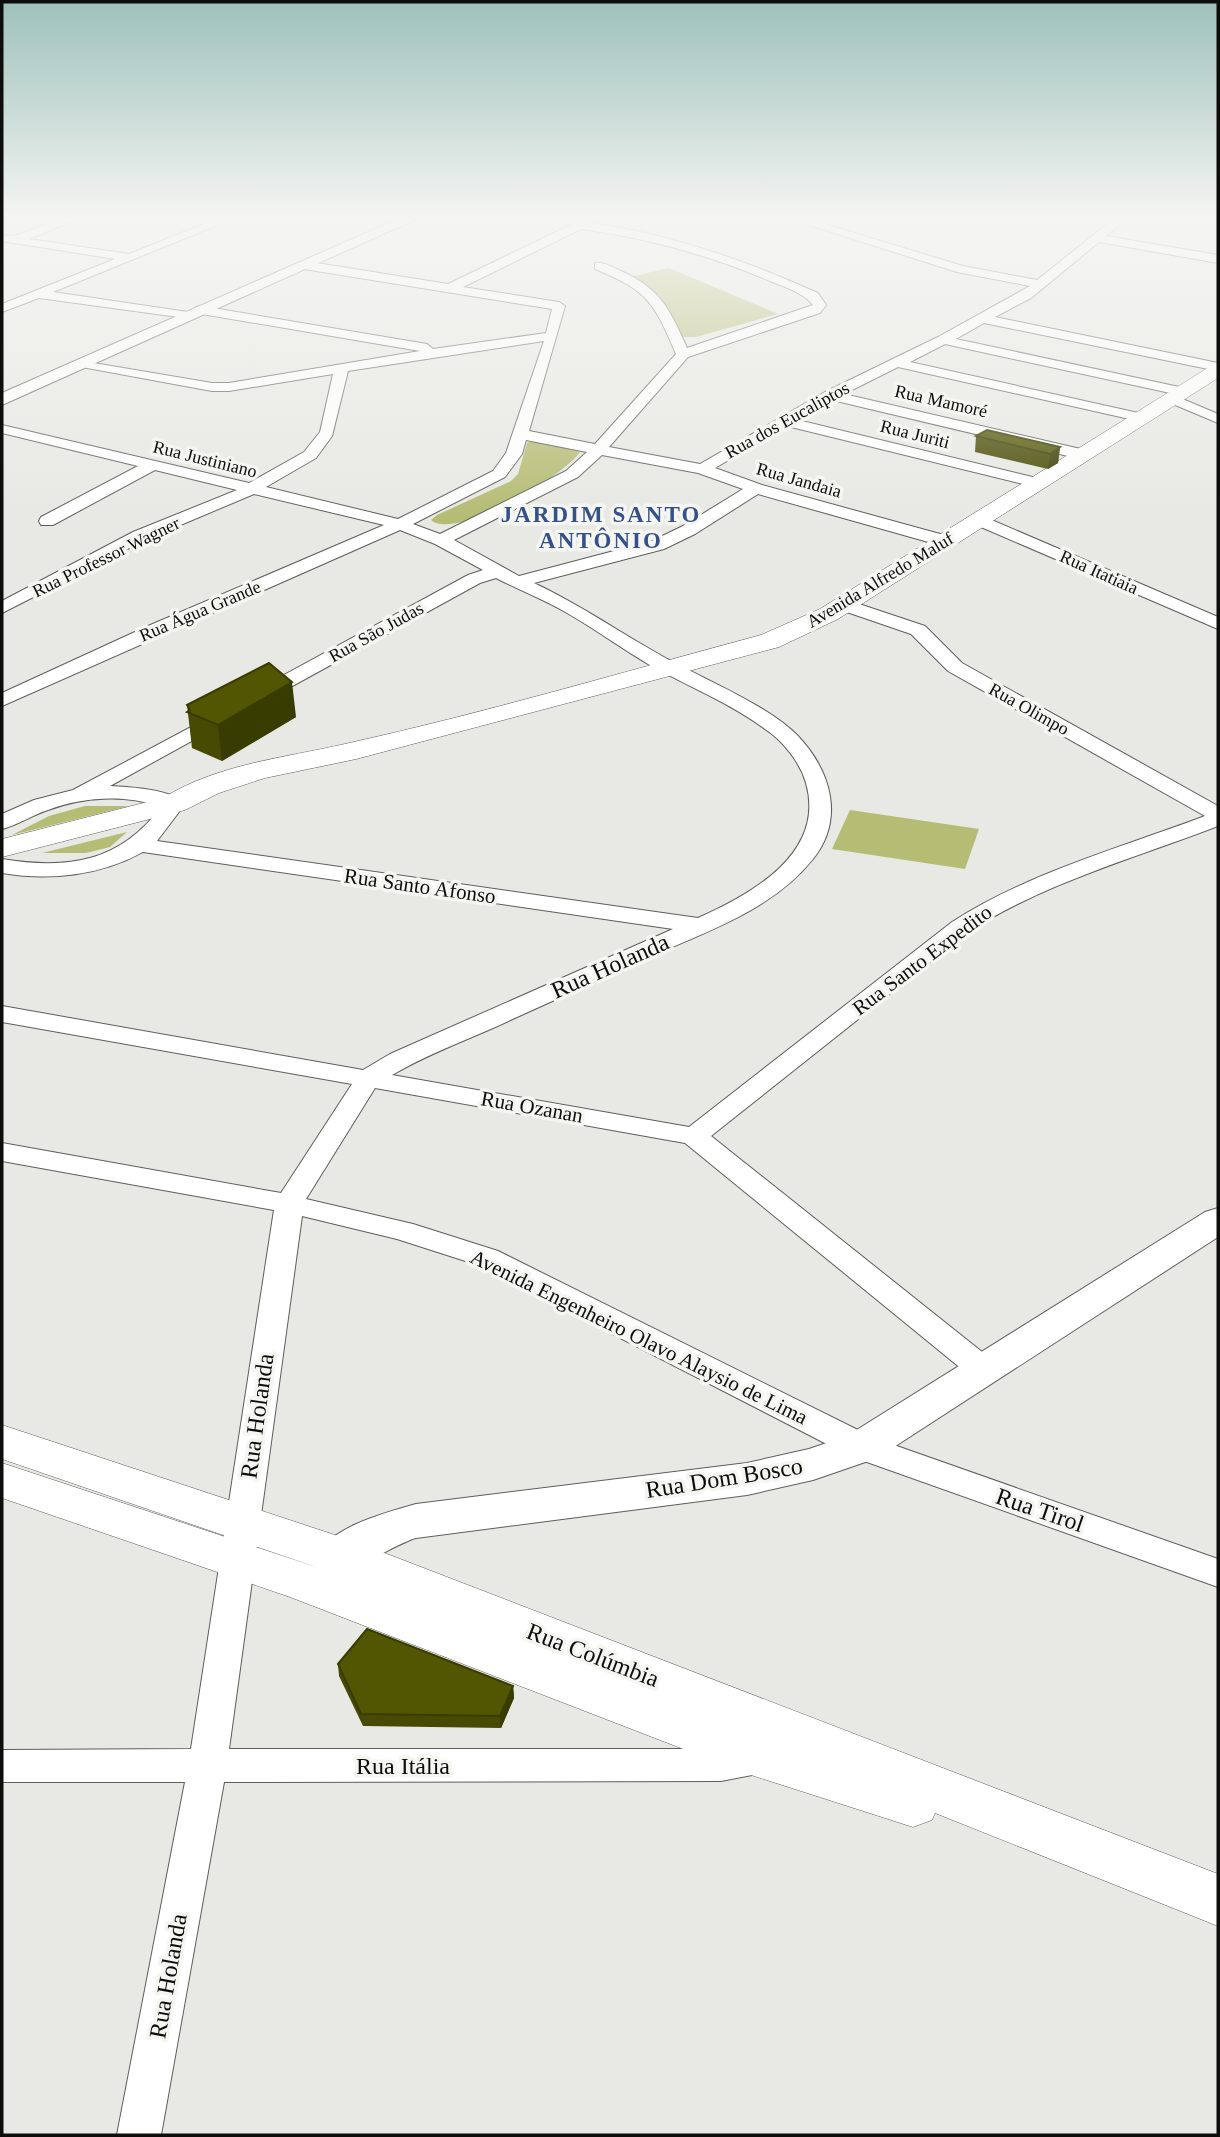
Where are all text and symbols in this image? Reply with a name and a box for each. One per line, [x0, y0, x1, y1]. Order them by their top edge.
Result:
street label: Rua dos Eucaliptos [721, 378, 853, 462]
street label: Rua Mamoré [893, 381, 989, 421]
street label: Rua Juriti [878, 416, 952, 452]
street label: Rua Justiniano [151, 436, 259, 482]
street label: Rua Jandaia [754, 458, 844, 502]
district label: JARDIM SANTO ANTÔNIO [501, 502, 701, 553]
street label: Rua Professor Wagner [29, 513, 183, 601]
street label: Avenida Alfredo Maluf [803, 528, 957, 632]
street label: Rua Itatiaia [1057, 546, 1141, 598]
street label: Rua Água Grande [136, 575, 264, 646]
street label: Rua São Judas [325, 598, 427, 666]
street label: Rua Olimpo [985, 679, 1073, 739]
street label: Rua Santo Afonso [343, 863, 497, 909]
street label: Rua Santo Expedito [848, 900, 996, 1020]
street label: Rua Holanda [547, 928, 673, 1003]
street label: Rua Ozanan [479, 1086, 585, 1128]
street label: Avenida Engenheiro Olavo Alaysio de Lima [466, 1245, 812, 1430]
street label: Rua Holanda [235, 1351, 279, 1480]
street label: Rua Dom Bosco [644, 1453, 804, 1503]
street label: Rua Tirol [993, 1483, 1088, 1537]
street label: Rua Colúmbia [523, 1618, 663, 1692]
street label: Rua Itália [356, 1753, 450, 1779]
street label: Rua Holanda [144, 1911, 192, 2040]

